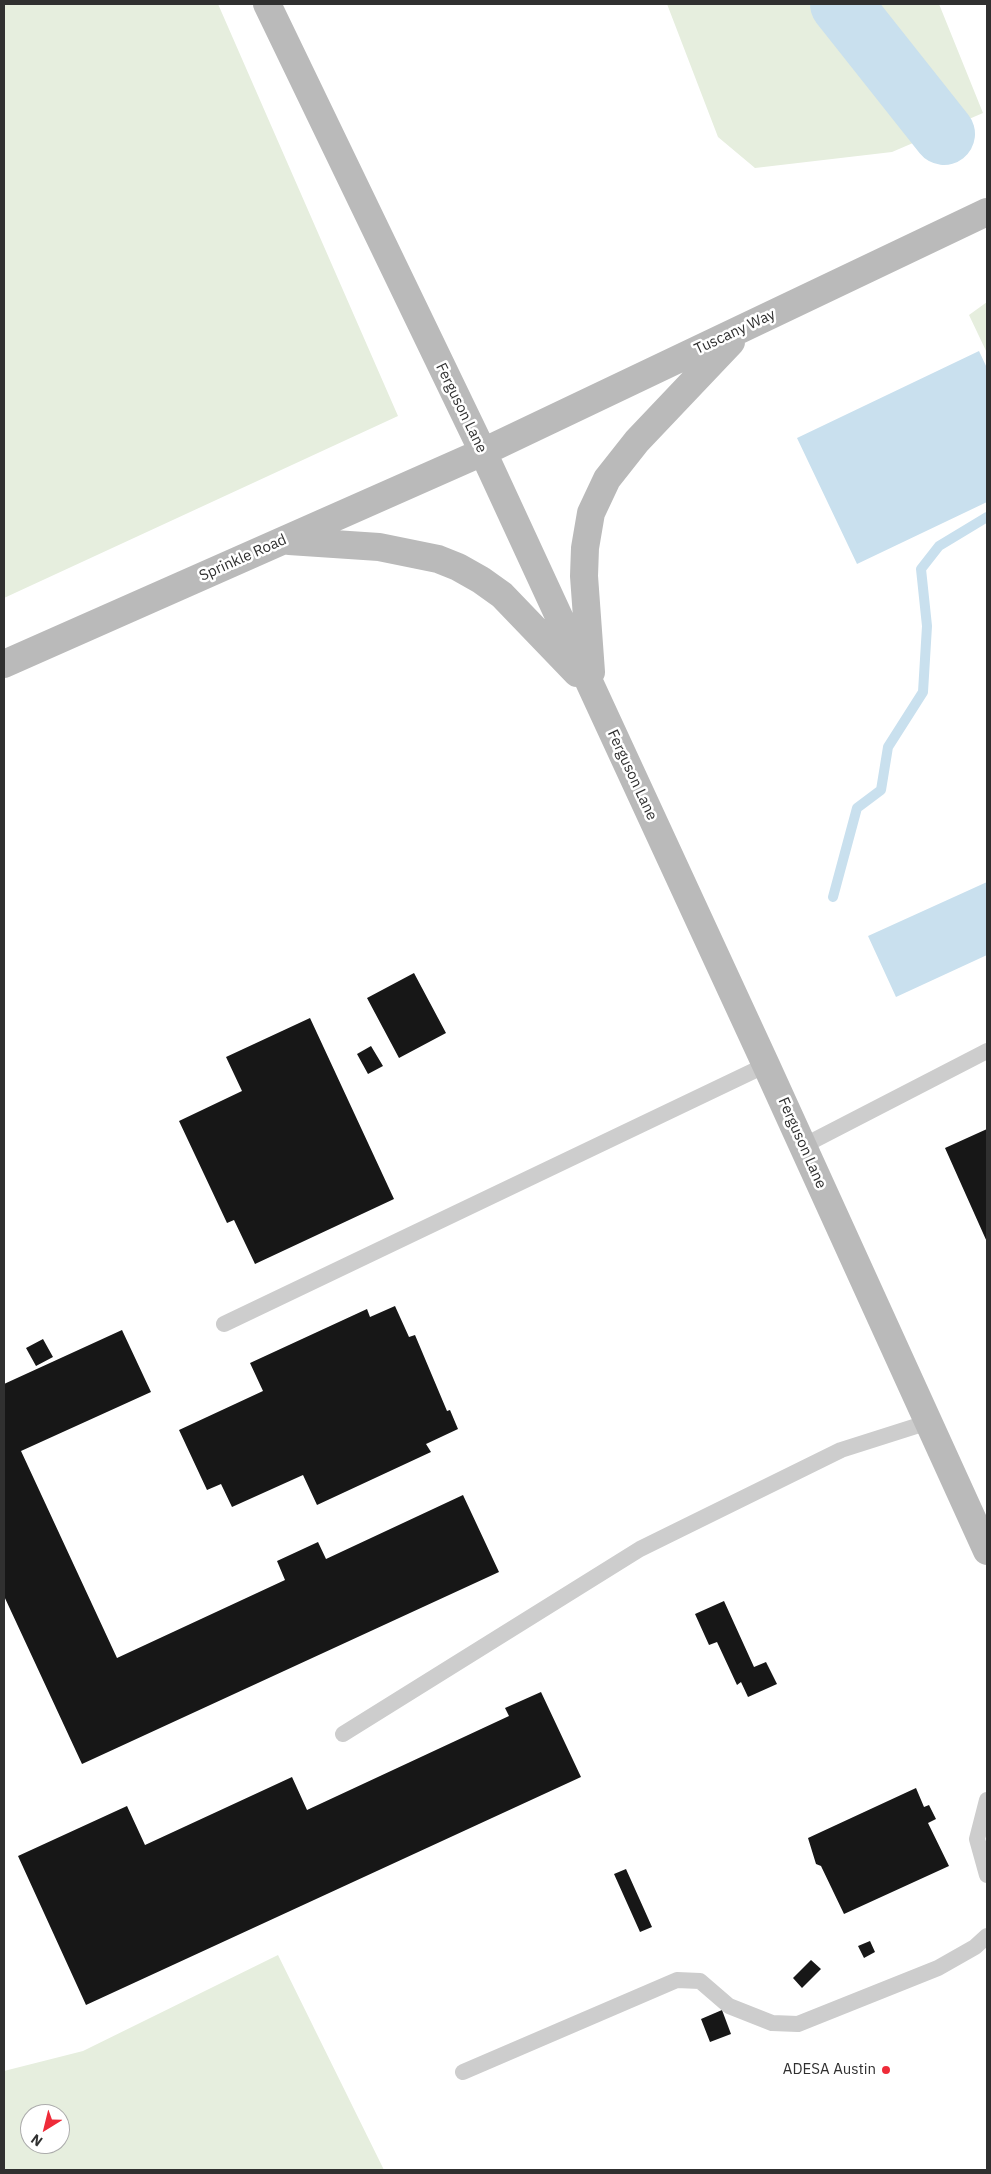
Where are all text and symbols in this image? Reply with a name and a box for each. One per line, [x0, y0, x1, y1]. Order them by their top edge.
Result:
street label: Tuscany Way [692, 305, 778, 359]
street label: Ferguson Lane [431, 360, 491, 456]
street label: Sprinkle Road [197, 531, 289, 585]
street label: Ferguson Lane [603, 727, 661, 823]
street label: Ferguson Lane [774, 1095, 830, 1191]
place label: ADESA Austin [783, 2061, 876, 2079]
marker: ADESA Austin [880, 2064, 892, 2076]
north arrow [20, 2104, 70, 2154]
text: N [27, 2130, 46, 2151]

